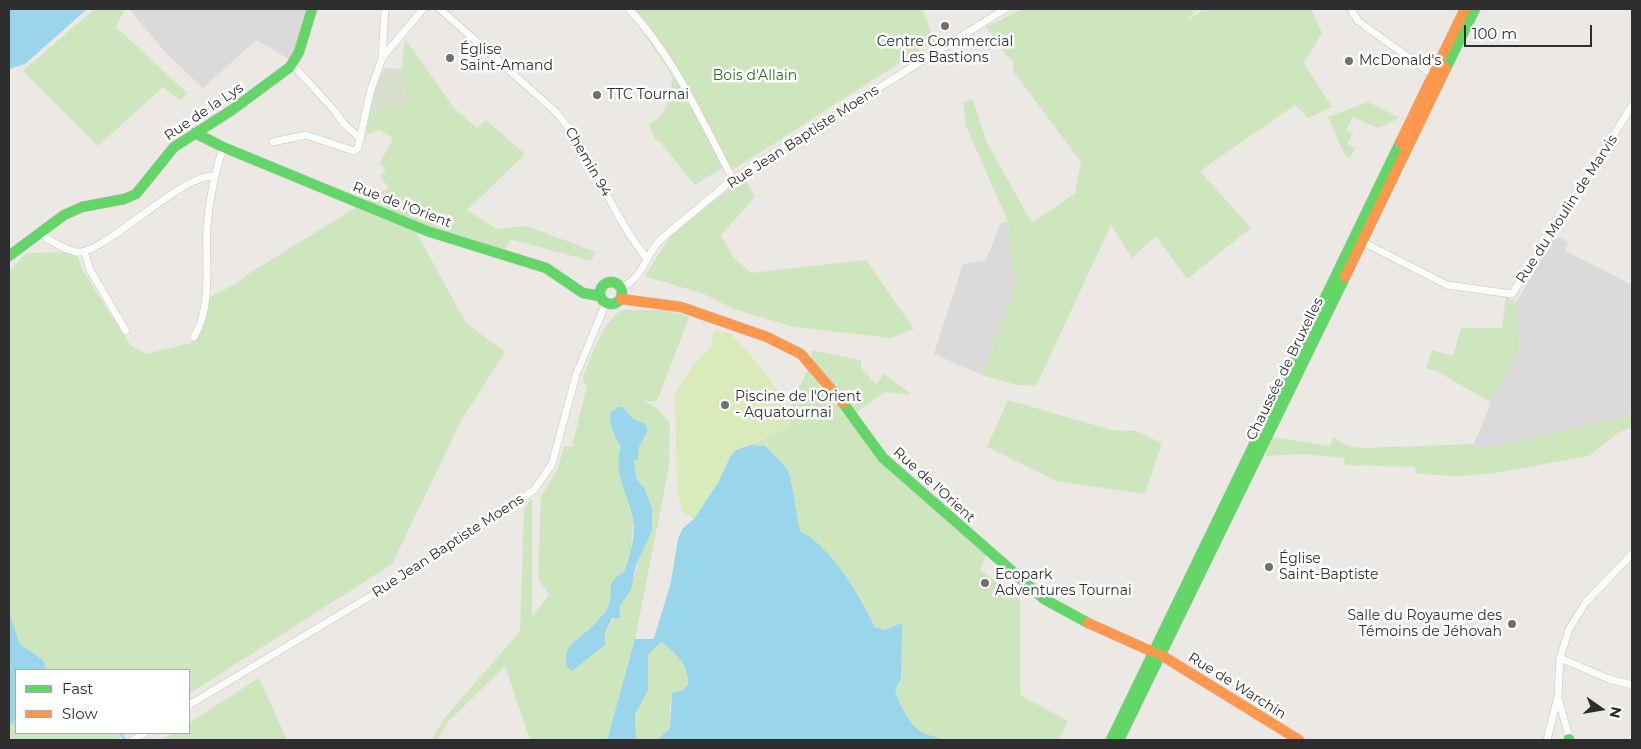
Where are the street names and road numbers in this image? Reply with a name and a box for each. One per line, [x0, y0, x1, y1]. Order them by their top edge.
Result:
street label: Rue de la Lys [161, 79, 247, 145]
street label: Rue Jean Baptiste Moens [724, 82, 882, 192]
street label: Chemin 94 [561, 124, 615, 200]
street label: Rue du Moulin de Marvis [1513, 132, 1621, 286]
street label: Rue de l'Orient [350, 178, 454, 232]
street label: Chaussée de Bruxelles [1243, 295, 1327, 443]
street label: Rue de l'Orient [890, 444, 978, 526]
street label: Rue Jean Baptiste Moens [369, 491, 527, 601]
street label: Rue de Warchin [1185, 649, 1289, 723]

